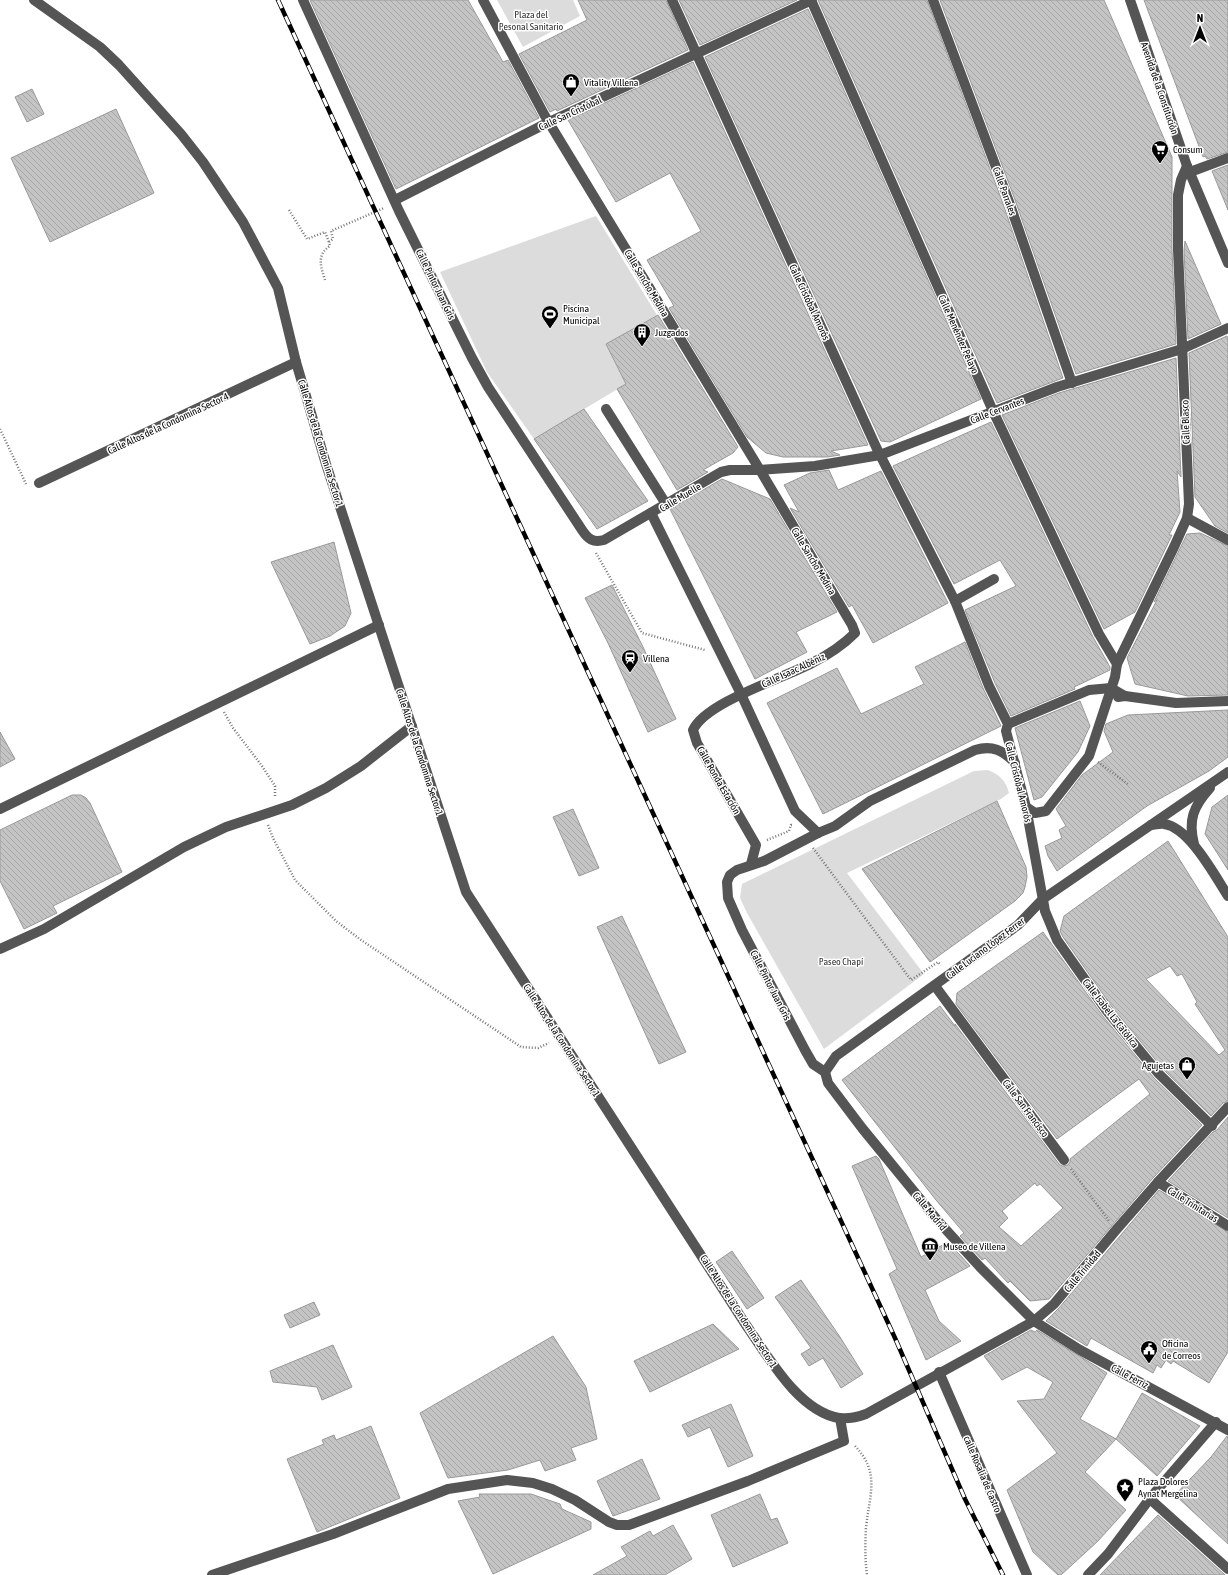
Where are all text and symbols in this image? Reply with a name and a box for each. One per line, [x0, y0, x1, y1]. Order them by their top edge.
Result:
north arrow [1180, 8, 1220, 48]
park label: Plaza del Pesonal Sanitario [499, 9, 564, 32]
text: N [1197, 12, 1203, 24]
street label: Avenida de la Constitución [1139, 41, 1181, 136]
shop icon: Vitality Villena [561, 72, 581, 97]
place label: Vitality Villena [584, 77, 639, 88]
street label: Calle San Cristóbal [537, 94, 604, 133]
supermarket icon: Consum [1150, 139, 1170, 164]
place label: Consum [1173, 144, 1203, 155]
street label: Calle Parrales [991, 166, 1019, 217]
street label: Calle Pintor Juan Gris [414, 247, 458, 322]
street label: Calle Sancho Medina [622, 248, 671, 319]
street label: Calle Cristóbal Amorós [787, 263, 832, 342]
street label: Calle Menéndez Pelayo [936, 293, 981, 376]
place label: Piscina Municipal [563, 303, 600, 326]
sports icon: Piscina Municipal [540, 304, 560, 329]
building icon: Juzgados [632, 322, 652, 347]
place label: Juzgados [655, 327, 689, 338]
street label: Calle Altos de la Condomina Sector 1 [296, 378, 345, 508]
street label: Calle Altos de la Condomina Sector 4 [106, 390, 231, 456]
street label: Calle Cervantes [969, 395, 1026, 426]
street label: Calle Blasco [1179, 399, 1192, 444]
street label: Calle Muelle [658, 481, 703, 514]
street label: Calle Sancho Medina [789, 526, 838, 597]
station icon: Villena [620, 648, 640, 673]
street label: Calle Isaac Albéniz [760, 651, 827, 690]
place label: Villena [643, 653, 670, 664]
street label: Calle Altos de la Condomina Sector 1 [394, 688, 445, 817]
street label: Calle Cristóbal Amorós [1003, 741, 1034, 824]
street label: Calle Ronda Estación [695, 744, 743, 816]
street label: Calle Luciano López Ferrer [944, 915, 1027, 981]
street label: Calle Pintor Juan Gris [748, 948, 793, 1022]
park label: Paseo Chapí [819, 956, 864, 967]
street label: Calle Isabel La Católica [1080, 977, 1141, 1050]
street label: Calle Altos de la Condomina Sector 1 [521, 982, 602, 1099]
shop icon: Agujetas [1177, 1055, 1197, 1080]
place label: Agujetas [1142, 1060, 1174, 1071]
street label: Calle San Francisco [1000, 1077, 1051, 1140]
street label: Calle Trinitarias [1165, 1185, 1220, 1225]
street label: Calle Madrid [911, 1190, 949, 1233]
museum icon: Museo de Villena [920, 1236, 940, 1261]
place label: Museo de Villena [943, 1241, 1006, 1252]
street label: Calle Trinidad [1062, 1248, 1103, 1294]
street label: Calle Altos de la Condomina Sector 1 [698, 1253, 779, 1370]
place label: Oficina de Correos [1162, 1338, 1201, 1361]
public building icon: Oficina de Correos [1139, 1339, 1159, 1364]
street label: Calle Ferriz [1109, 1362, 1151, 1391]
street label: calle Rosalía de Castro [961, 1434, 1004, 1514]
place label: Plaza Dolores Aynat Mergelina [1138, 1476, 1198, 1499]
place icon: Plaza Dolores Aynat Mergelina [1115, 1477, 1135, 1502]

